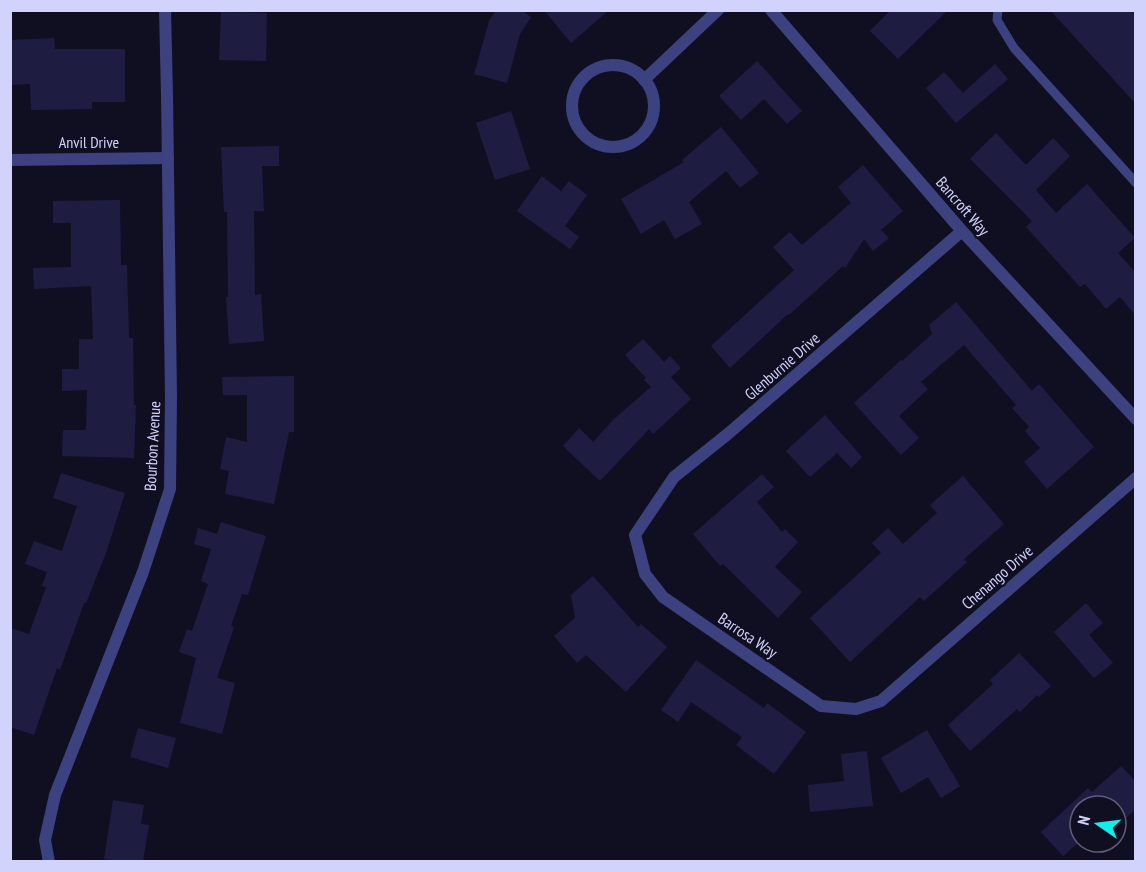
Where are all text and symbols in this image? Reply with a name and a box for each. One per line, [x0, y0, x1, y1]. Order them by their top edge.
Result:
street label: Anvil Drive [59, 132, 119, 152]
street label: Bancroft Way [932, 172, 994, 240]
street label: Glenburnie Drive [740, 328, 824, 404]
street label: Bourbon Avenue [140, 400, 164, 492]
street label: Chenango Drive [957, 541, 1037, 613]
street label: Barrosa Way [715, 608, 781, 662]
north arrow [1068, 794, 1128, 854]
text: N [1073, 814, 1094, 827]

